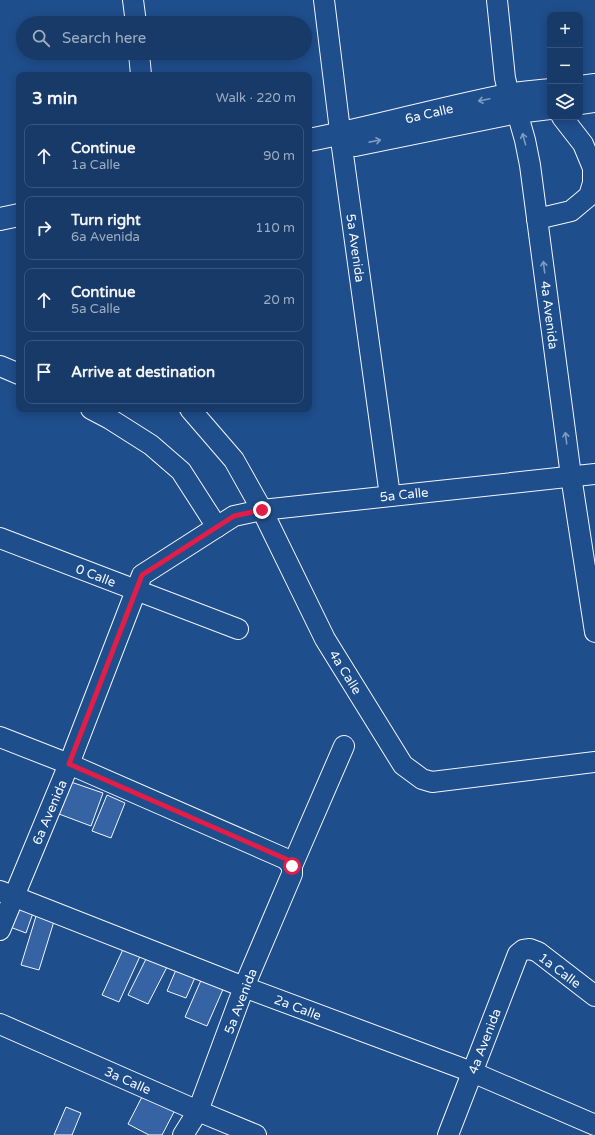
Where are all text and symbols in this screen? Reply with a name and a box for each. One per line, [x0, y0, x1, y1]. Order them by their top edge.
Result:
map controls [547, 12, 583, 120]
button: + [547, 12, 583, 48]
search box [16, 16, 312, 60]
icon: search [30, 27, 52, 49]
text: Search here [62, 29, 146, 47]
button: − [547, 48, 583, 84]
button: layers [547, 84, 583, 120]
text: 3 min [32, 88, 77, 109]
text: Walk · 220 m [216, 90, 296, 106]
one-way arrow [478, 97, 491, 105]
street label: 6a Calle [404, 101, 455, 127]
one-way arrow [520, 132, 528, 145]
one-way arrow [368, 136, 381, 144]
text: Continue [71, 139, 135, 157]
icon: ahead [33, 145, 55, 167]
text: 90 m [263, 148, 295, 164]
text: 1a Calle [71, 157, 120, 173]
text: Turn right [71, 211, 141, 229]
street label: 5a Avenida [342, 213, 368, 283]
icon: right [33, 217, 55, 239]
text: 110 m [255, 220, 295, 236]
text: 6a Avenida [71, 229, 140, 245]
one-way arrow [540, 261, 548, 274]
street label: 4a Avenida [537, 280, 561, 350]
text: Continue [71, 283, 135, 301]
icon: ahead [33, 289, 55, 311]
text: 20 m [263, 292, 295, 308]
text: 5a Calle [71, 301, 120, 317]
icon: arrive [33, 361, 55, 383]
text: Arrive at destination [71, 363, 215, 381]
one-way arrow [562, 431, 570, 444]
street label: 5a Calle [379, 484, 429, 506]
route end [253, 501, 271, 519]
street label: 0 Calle [73, 561, 118, 591]
street label: 4a Calle [325, 648, 365, 698]
street label: 6a Avenida [29, 778, 71, 847]
route start [283, 857, 301, 875]
street label: 1a Calle [535, 950, 584, 992]
street label: 5a Avenida [221, 966, 261, 1036]
street label: 2a Calle [272, 992, 323, 1024]
street label: 4a Avenida [465, 1006, 505, 1076]
street label: 3a Calle [102, 1064, 153, 1098]

